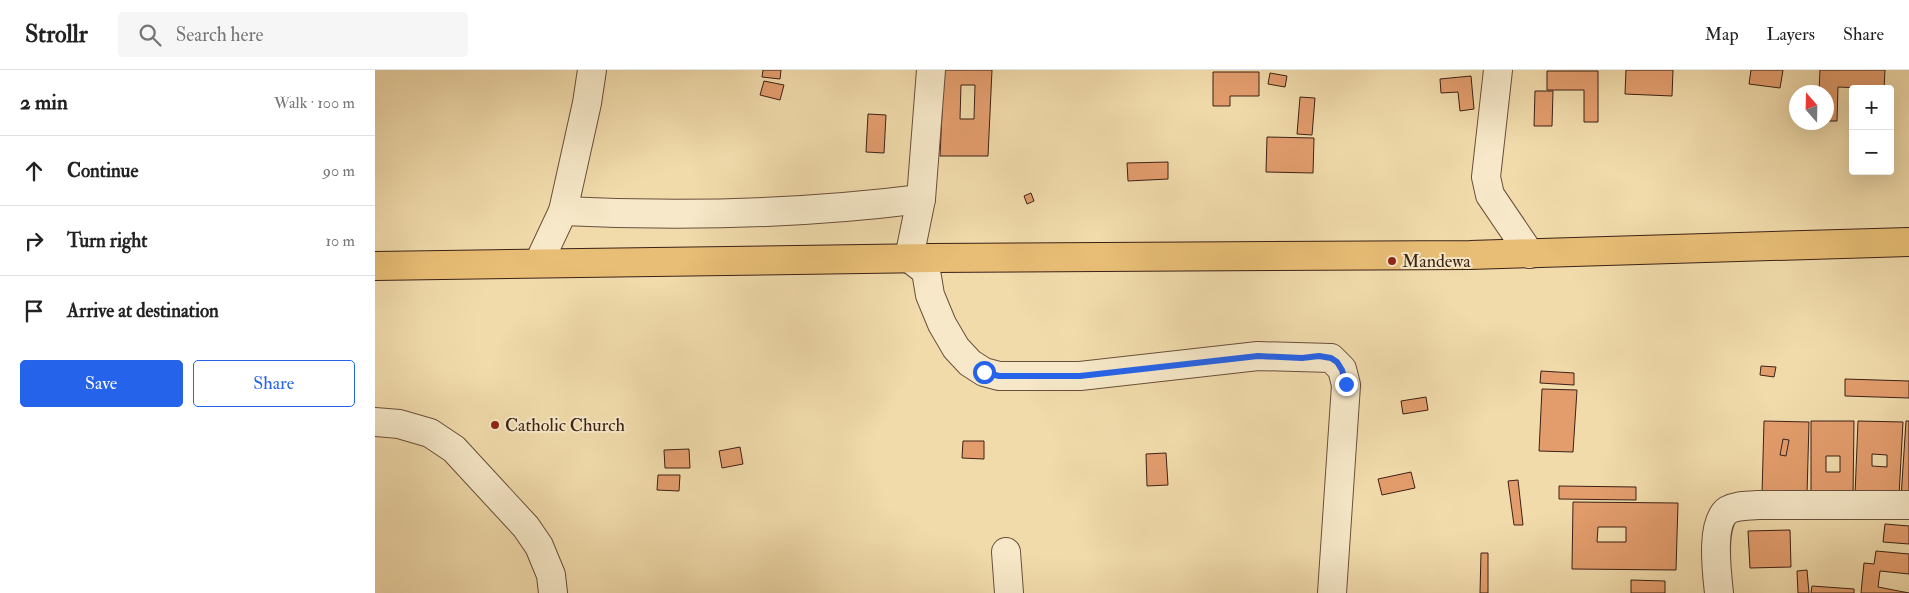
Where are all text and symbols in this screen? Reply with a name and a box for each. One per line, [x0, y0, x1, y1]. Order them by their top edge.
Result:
search box [118, 12, 468, 57]
text: Strollr [25, 19, 88, 50]
icon: search [136, 21, 164, 49]
text: Search here [176, 23, 264, 47]
text: Map [1705, 23, 1739, 46]
text: Layers [1767, 23, 1815, 46]
text: Share [1843, 23, 1884, 46]
north arrow [1789, 85, 1834, 130]
map controls [1849, 85, 1894, 175]
button: + [1849, 85, 1894, 130]
text: 2 min [20, 89, 68, 116]
text: Walk · 100 m [274, 93, 355, 113]
button: − [1849, 130, 1894, 175]
icon: ahead [20, 157, 48, 185]
text: Continue [67, 159, 138, 183]
text: 90 m [323, 161, 355, 181]
icon: right [20, 227, 48, 255]
text: Turn right [67, 229, 147, 253]
text: 10 m [325, 231, 355, 251]
place label: Mandewa [1402, 250, 1471, 273]
marker: Mandewa [1386, 255, 1398, 267]
icon: arrive [20, 297, 48, 325]
text: Arrive at destination [67, 299, 219, 323]
button: Save [20, 360, 183, 407]
button: Share [193, 360, 355, 407]
route start [973, 361, 996, 384]
route end [1335, 373, 1358, 396]
place label: Catholic Church [505, 414, 625, 437]
marker: Catholic Church [489, 419, 501, 431]

